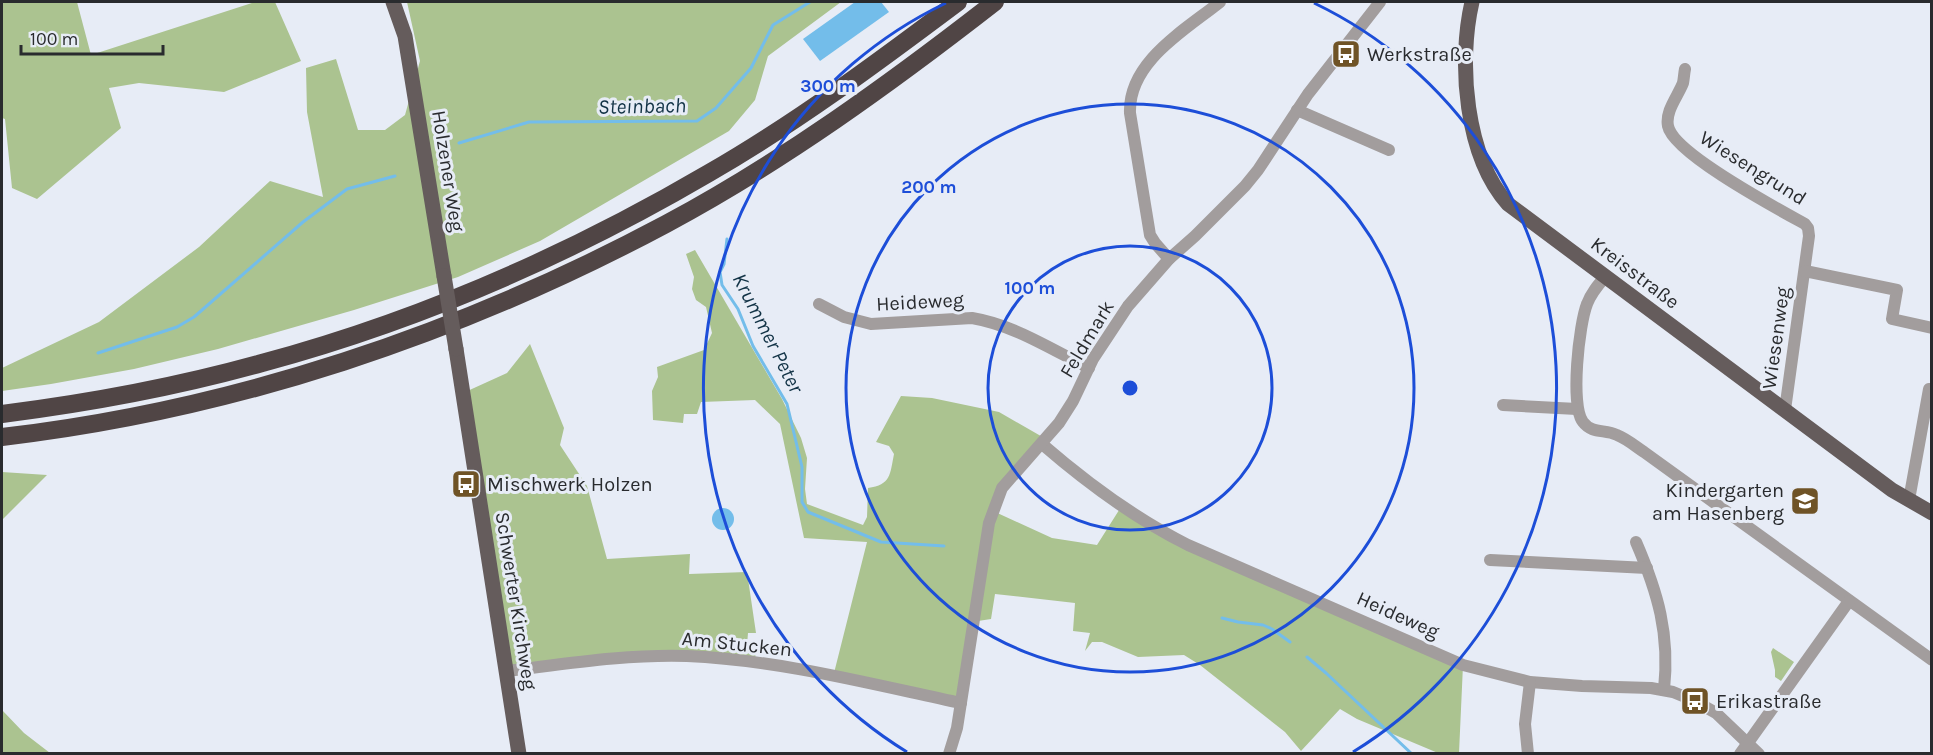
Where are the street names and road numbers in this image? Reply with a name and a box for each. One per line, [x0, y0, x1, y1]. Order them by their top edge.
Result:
street label: Holzener Weg [427, 109, 469, 233]
street label: Wiesengrund [1695, 126, 1811, 210]
street label: Kreisstraße [1586, 232, 1684, 314]
street label: Wiesenweg [1757, 285, 1795, 391]
street label: Heideweg [876, 288, 964, 316]
street label: Feldmark [1055, 296, 1119, 382]
street label: Schwerter Kirchweg [491, 510, 541, 692]
street label: Heideweg [1353, 587, 1443, 643]
street label: Am Stucken [681, 627, 793, 661]

